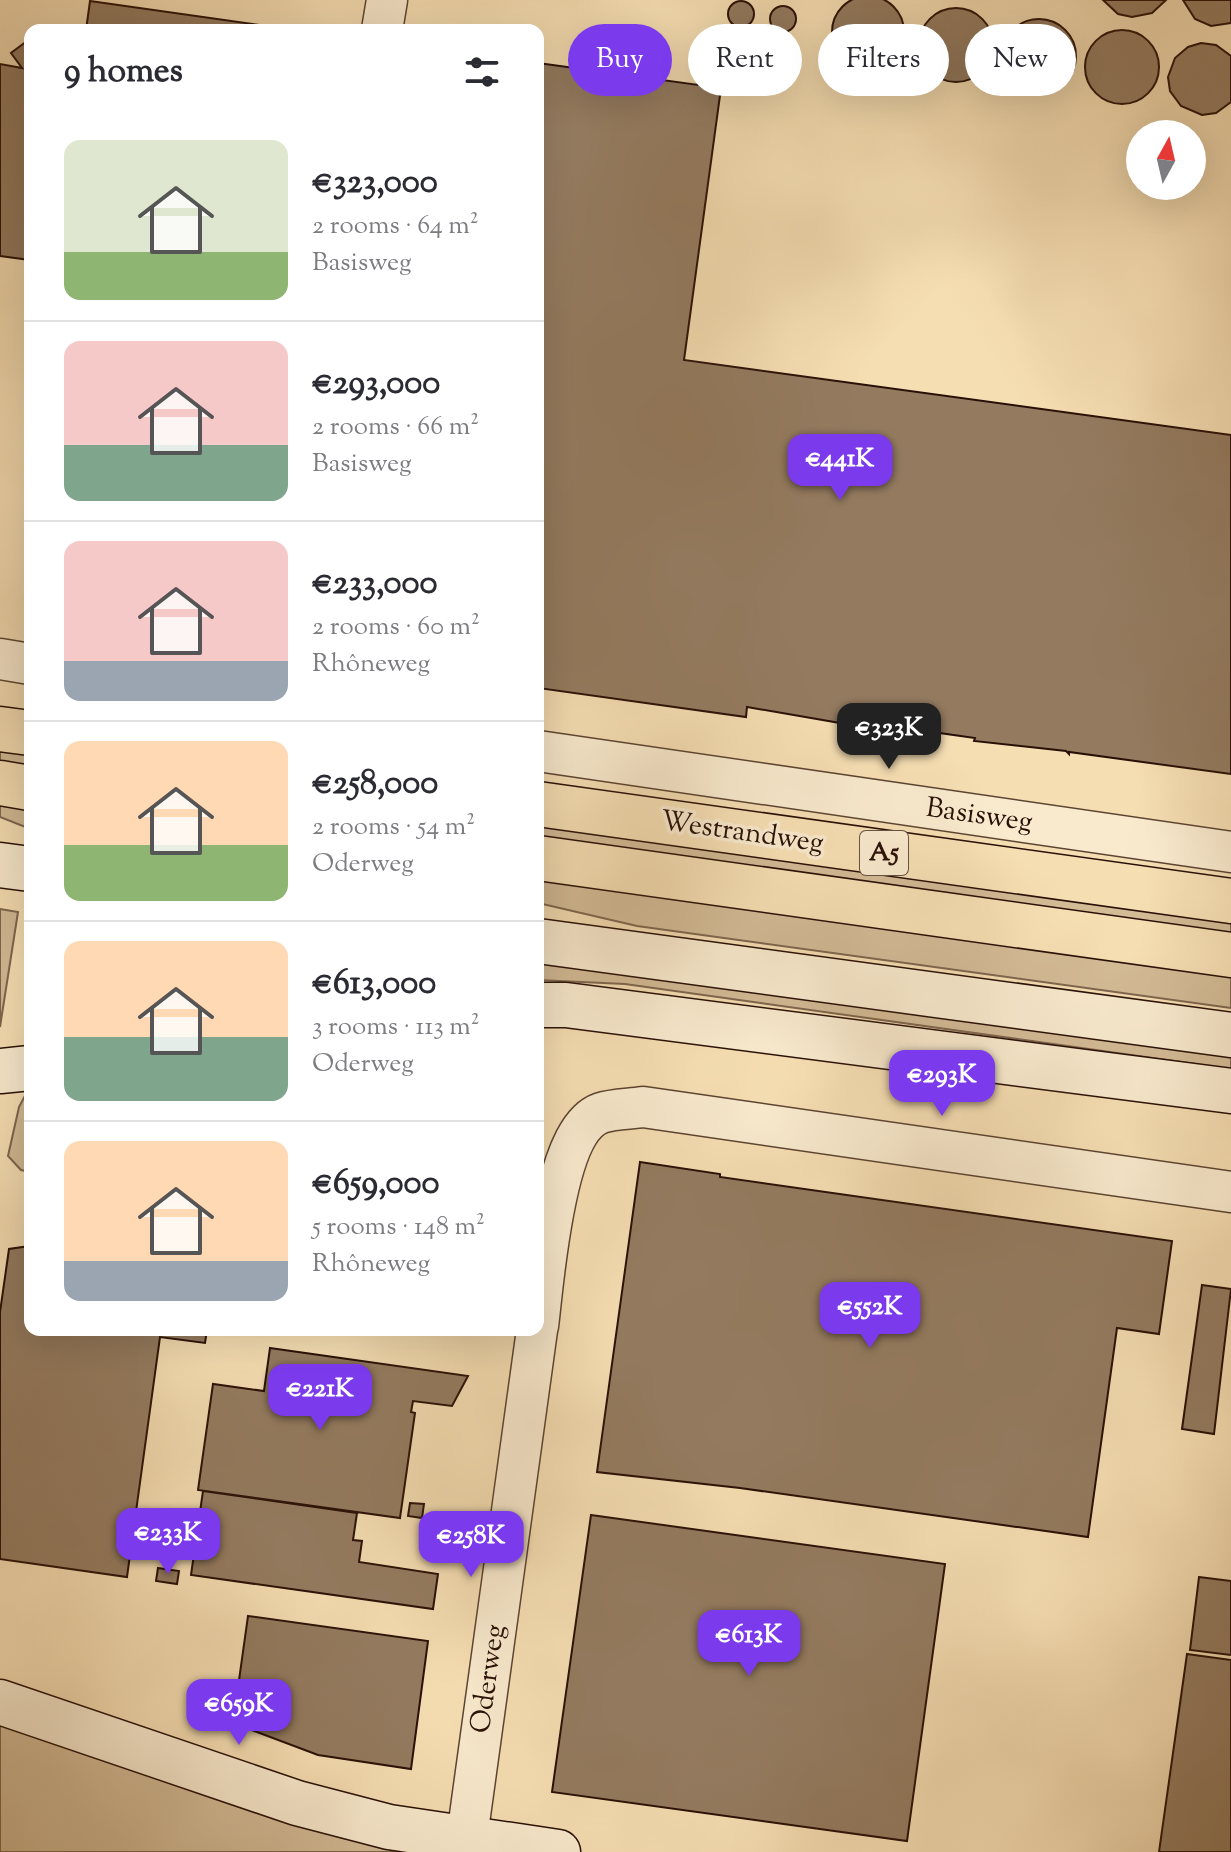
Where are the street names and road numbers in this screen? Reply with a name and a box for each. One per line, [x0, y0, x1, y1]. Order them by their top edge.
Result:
street label: Basisweg [923, 789, 1035, 843]
street label: Westrandweg [658, 802, 826, 864]
road number: A5 [860, 831, 908, 875]
street label: Oderweg [462, 1622, 516, 1736]

